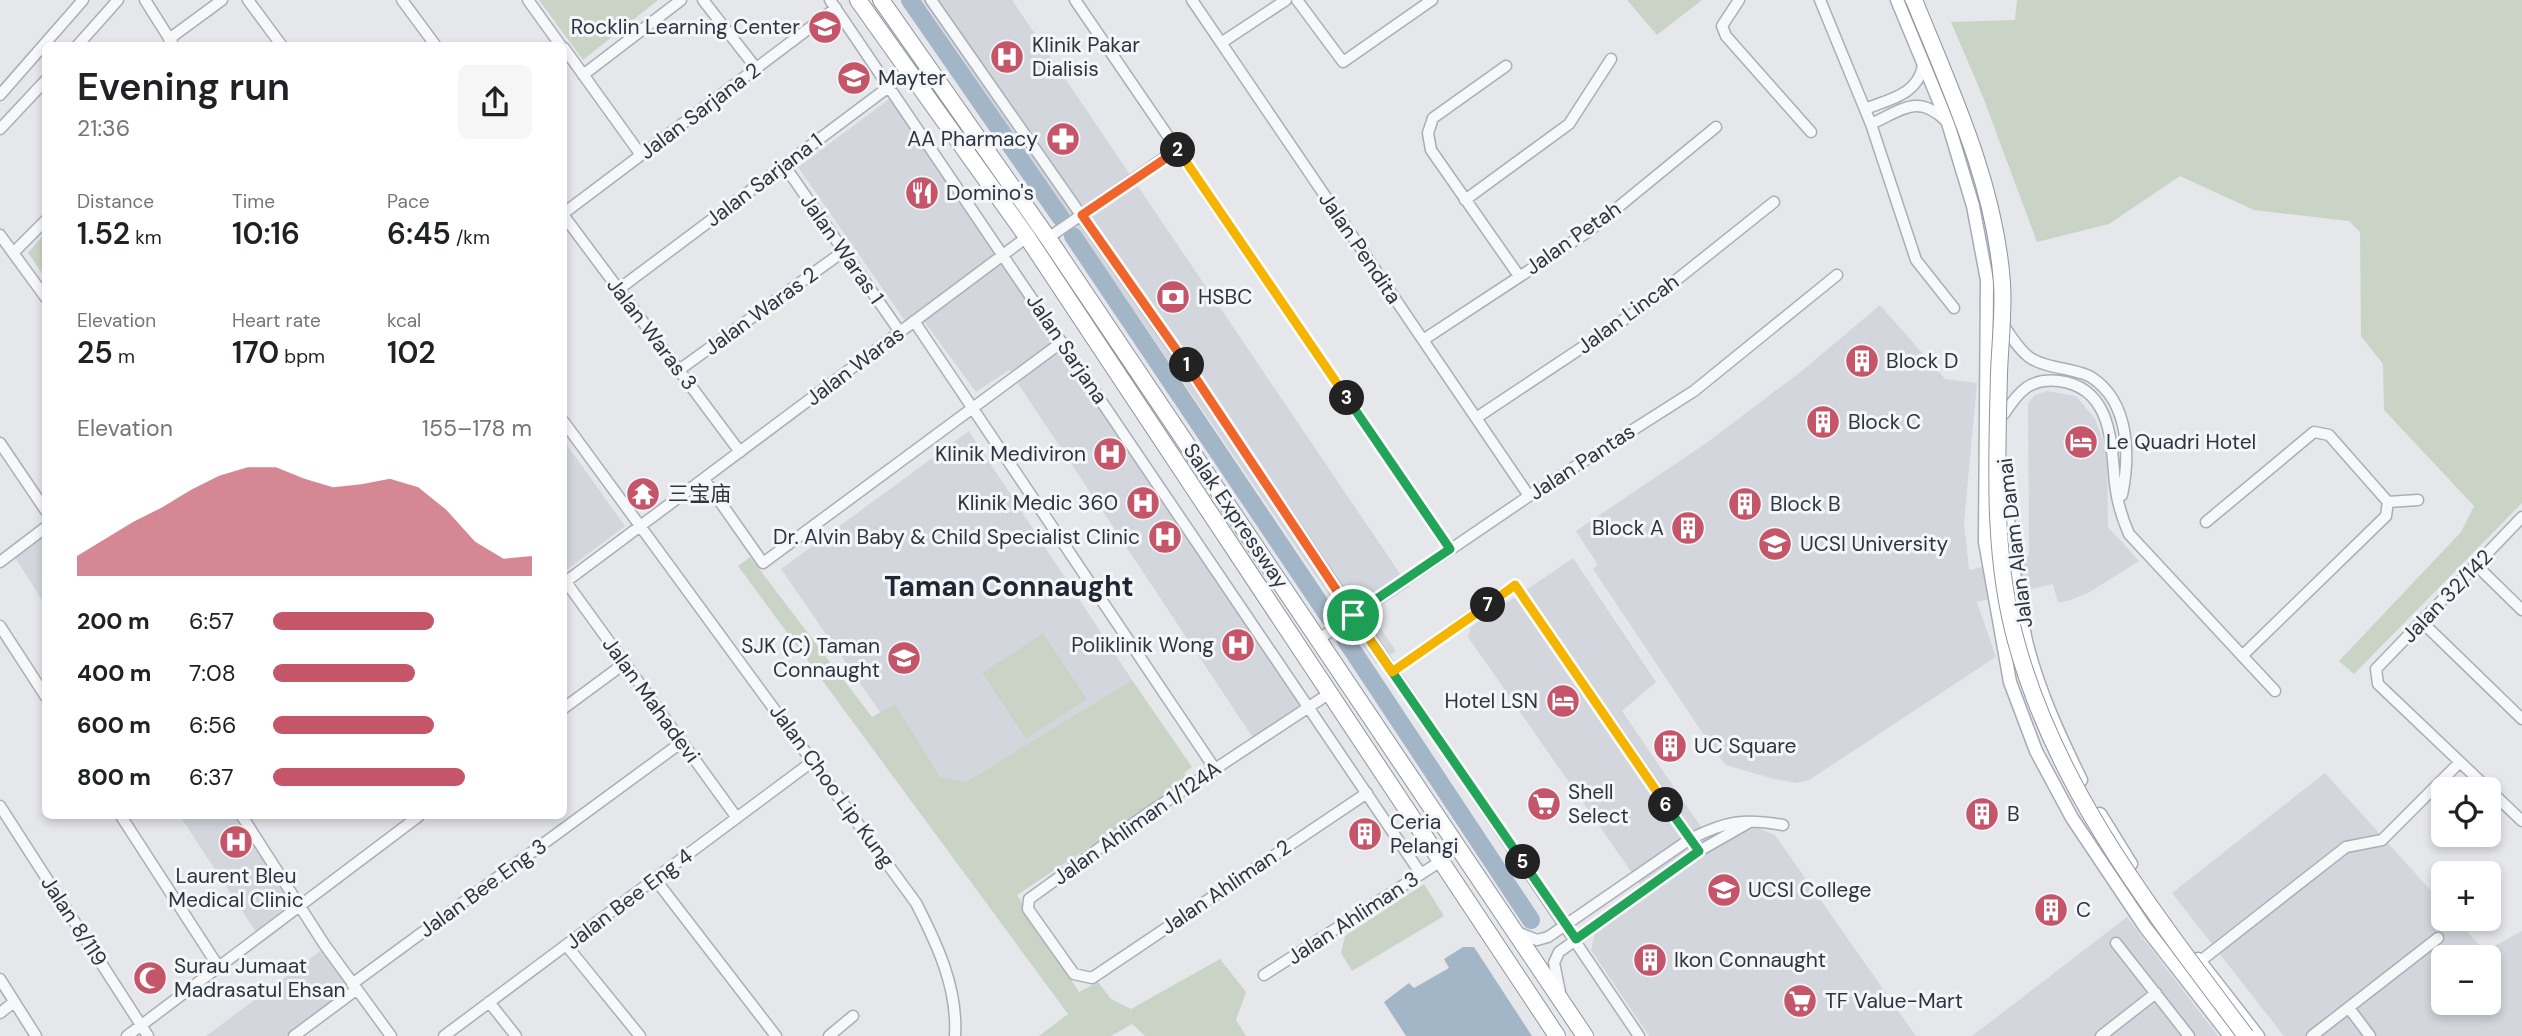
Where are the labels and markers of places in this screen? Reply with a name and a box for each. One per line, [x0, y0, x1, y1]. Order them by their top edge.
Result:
school or university icon: Rocklin Learning Center [806, 8, 844, 46]
place label: Rocklin Learning Center [571, 13, 800, 41]
place label: Klinik Pakar Dialisis [1032, 31, 1140, 83]
hospital icon: Klinik Pakar Dialisis [988, 38, 1026, 76]
school or university icon: Mayter [835, 59, 873, 97]
place label: Mayter [878, 64, 946, 92]
pharmacy icon: AA Pharmacy [1044, 120, 1082, 158]
place label: AA Pharmacy [907, 125, 1038, 153]
pin: 2 [1160, 132, 1196, 168]
restaurant icon: Domino's [903, 174, 941, 212]
place label: Domino's [946, 179, 1034, 207]
bank icon: HSBC [1154, 278, 1192, 316]
place label: HSBC [1198, 283, 1252, 311]
building icon: Block D [1843, 342, 1881, 380]
place label: Block D [1886, 347, 1958, 375]
pin: 1 [1170, 348, 1204, 382]
pin: 3 [1330, 380, 1364, 416]
building icon: Block C [1804, 403, 1842, 441]
place label: Block C [1848, 408, 1921, 436]
hotel icon: Le Quadri Hotel [2062, 423, 2100, 461]
place label: Le Quadri Hotel [2106, 428, 2256, 456]
hospital icon: Klinik Mediviron [1091, 435, 1129, 473]
place label: Klinik Mediviron [935, 440, 1086, 468]
temple icon: 三宝庙 [624, 475, 662, 513]
place label: 三宝庙 [668, 480, 731, 508]
hospital icon: Klinik Medic 360 [1124, 484, 1162, 522]
building icon: Block B [1726, 485, 1764, 523]
place label: Klinik Medic 360 [957, 489, 1118, 517]
place label: Block B [1770, 490, 1841, 518]
building icon: Block A [1669, 509, 1707, 547]
place label: Block A [1592, 514, 1664, 542]
hospital icon: Dr. Alvin Baby & Child Specialist Clinic [1146, 518, 1184, 556]
place label: Dr. Alvin Baby & Child Specialist Clinic [773, 523, 1140, 551]
school or university icon: UCSI University [1756, 525, 1794, 563]
place label: UCSI University [1800, 530, 1948, 558]
pin [1323, 585, 1383, 645]
pin: 7 [1470, 588, 1506, 622]
hospital icon: Poliklinik Wong [1219, 626, 1257, 664]
place label: Poliklinik Wong [1071, 631, 1214, 659]
place label: SJK (C) Taman Connaught [741, 632, 880, 684]
school or university icon: SJK (C) Taman Connaught [885, 639, 923, 677]
hotel icon: Hotel LSN [1544, 682, 1582, 720]
place label: Hotel LSN [1444, 687, 1538, 715]
building icon: UC Square [1651, 727, 1689, 765]
place label: UC Square [1694, 732, 1797, 760]
place label: Shell Select [1568, 778, 1629, 830]
supermarket icon: Shell Select [1525, 785, 1563, 823]
pin: 6 [1648, 788, 1684, 822]
building icon: B [1963, 795, 2001, 833]
place label: B [2007, 800, 2020, 828]
place label: Ceria Pelangi [1390, 808, 1458, 860]
building icon: Ceria Pelangi [1346, 815, 1384, 853]
hospital icon: Laurent Bleu Medical Clinic [217, 823, 255, 861]
pin: 5 [1506, 844, 1540, 880]
place label: Laurent Bleu Medical Clinic [168, 862, 304, 914]
school or university icon: UCSI College [1705, 871, 1743, 909]
place label: UCSI College [1748, 876, 1872, 904]
building icon: C [2032, 891, 2070, 929]
place label: C [2076, 896, 2091, 924]
building icon: Ikon Connaught [1631, 941, 1669, 979]
place label: Ikon Connaught [1674, 946, 1826, 974]
place label: Surau Jumaat Madrasatul Ehsan [174, 952, 346, 1004]
mosque icon: Surau Jumaat Madrasatul Ehsan [131, 959, 169, 997]
supermarket icon: TF Value-Mart [1781, 982, 1819, 1020]
place label: TF Value-Mart [1825, 987, 1963, 1015]

